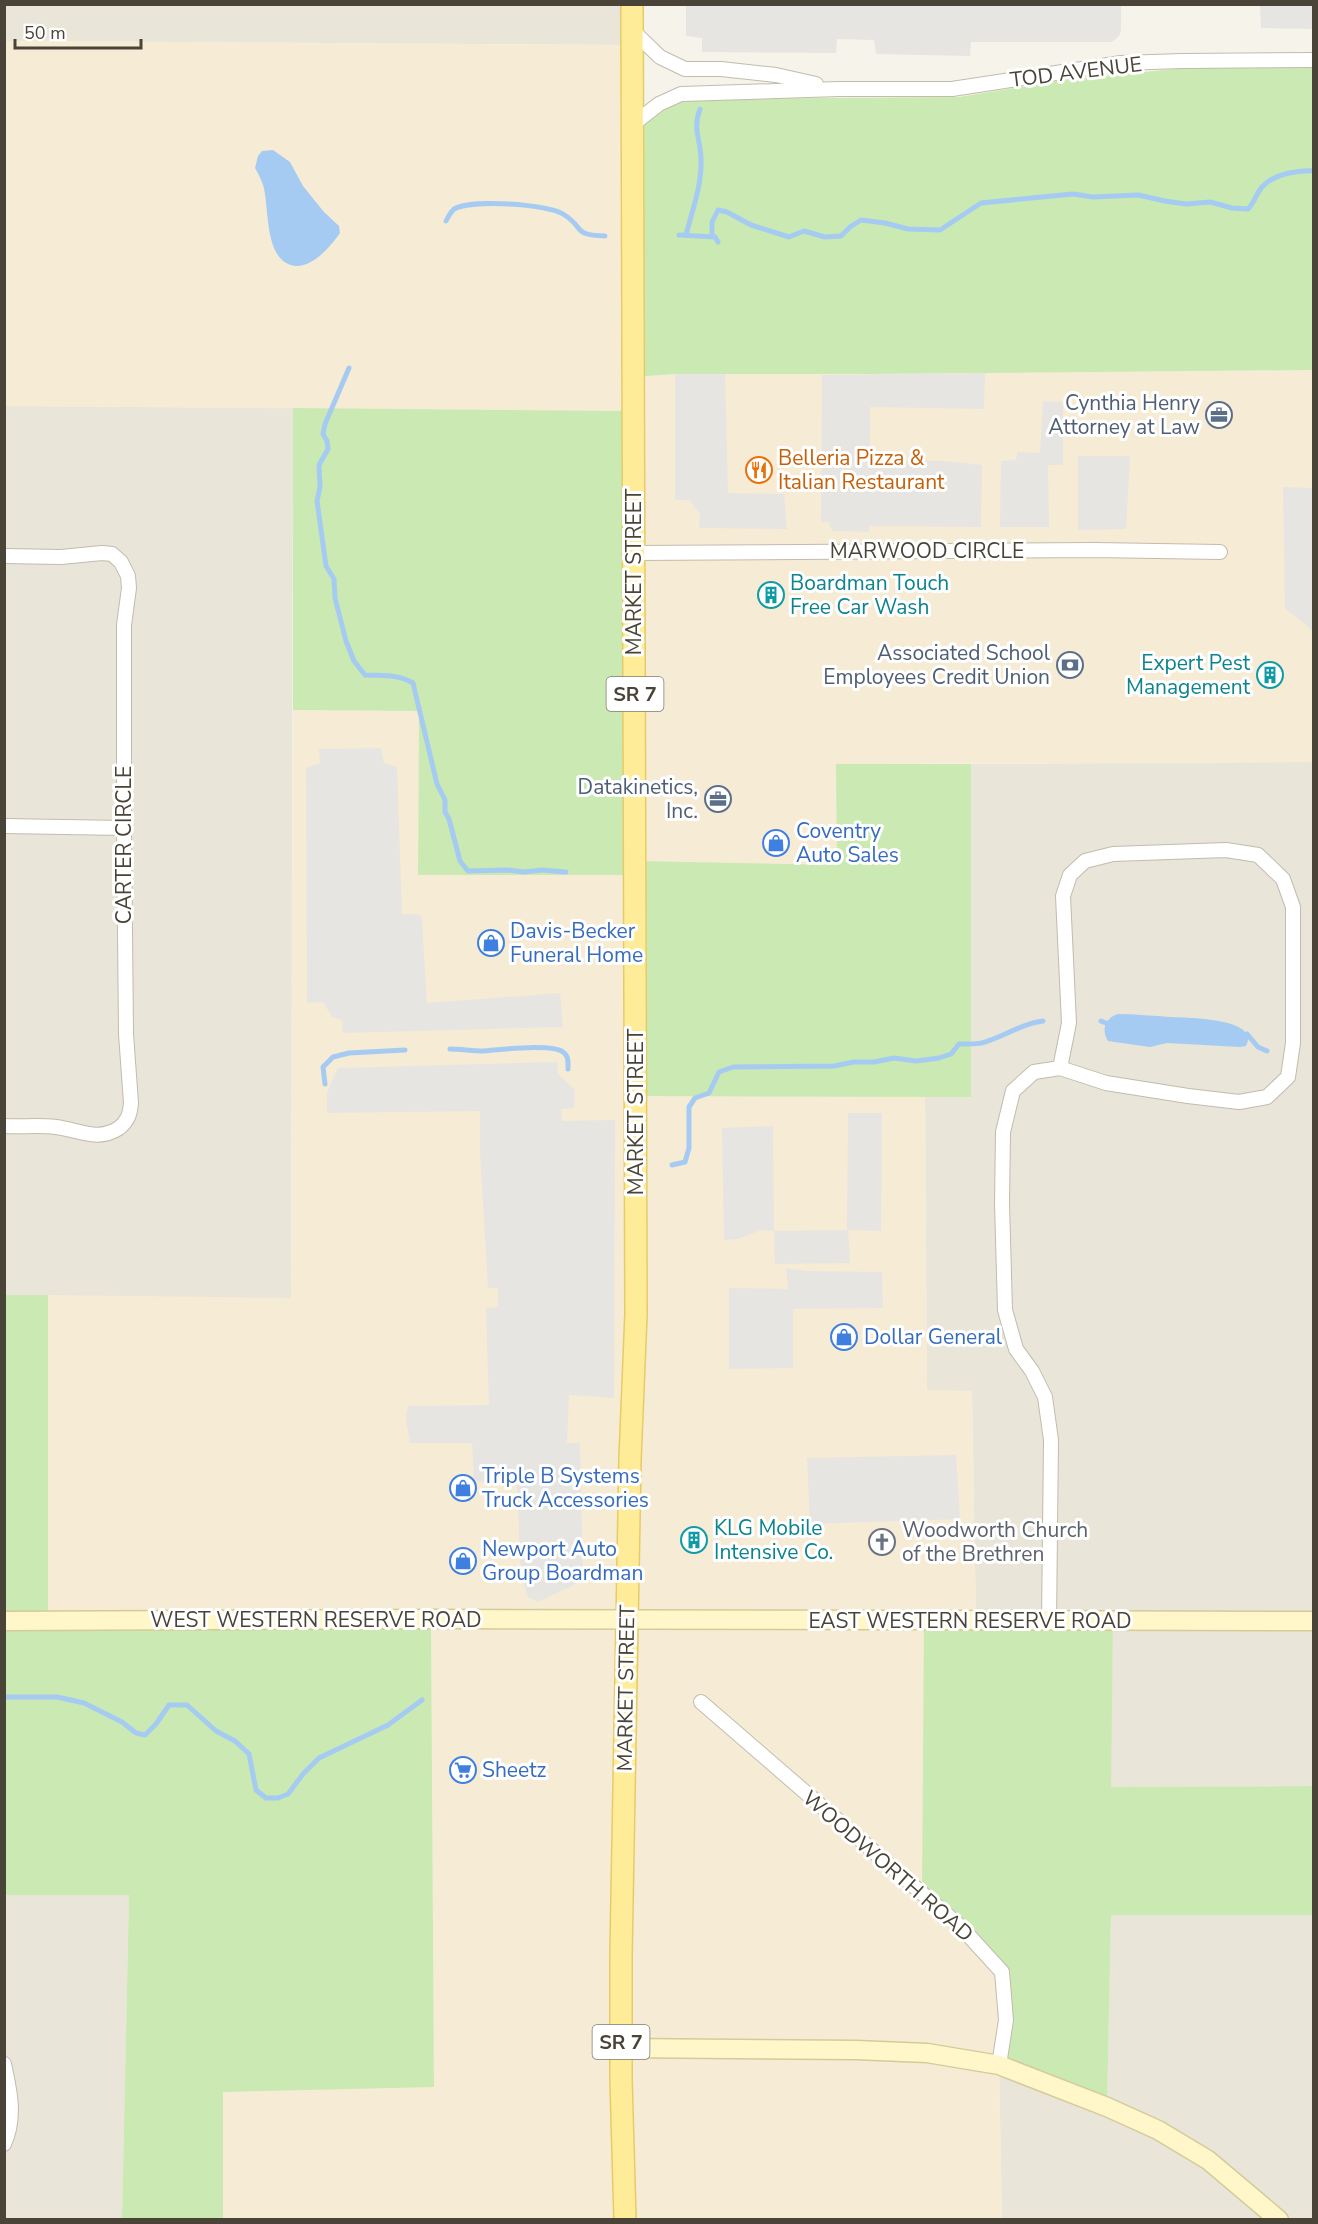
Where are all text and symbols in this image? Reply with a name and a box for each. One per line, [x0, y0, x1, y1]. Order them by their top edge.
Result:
scale bar [15, 12, 141, 50]
text: 50 m [24, 21, 66, 45]
street label: TOD AVENUE [1008, 50, 1144, 94]
place label: Cynthia Henry Attorney at Law [1048, 389, 1200, 441]
office icon: Cynthia Henry Attorney at Law [1204, 400, 1234, 430]
place label: Belleria Pizza & Italian Restaurant [778, 444, 945, 496]
restaurant icon: Belleria Pizza & Italian Restaurant [744, 455, 774, 485]
street label: MARKET STREET [620, 488, 648, 655]
street label: MARWOOD CIRCLE [830, 537, 1024, 565]
place label: Boardman Touch Free Car Wash [790, 569, 949, 621]
building icon: Boardman Touch Free Car Wash [756, 580, 786, 610]
place label: Associated School Employees Credit Union [823, 639, 1051, 691]
place label: Expert Pest Management [1126, 649, 1251, 701]
bank icon: Associated School Employees Credit Union [1055, 650, 1085, 680]
building icon: Expert Pest Management [1255, 660, 1285, 690]
road number: SR 7 [606, 677, 664, 711]
street label: CARTER CIRCLE [110, 766, 138, 924]
place label: Datakinetics, Inc. [578, 773, 698, 825]
office icon: Datakinetics, Inc. [703, 784, 733, 814]
place label: Coventry Auto Sales [796, 817, 899, 869]
shop icon: Coventry Auto Sales [761, 828, 791, 858]
place label: Davis-Becker Funeral Home [510, 917, 643, 969]
shop icon: Davis-Becker Funeral Home [476, 928, 506, 958]
street label: MARKET STREET [622, 1028, 650, 1195]
shop icon: Dollar General [829, 1322, 859, 1352]
place label: Dollar General [864, 1323, 1003, 1351]
place label: Triple B Systems Truck Accessories [482, 1462, 649, 1514]
shop icon: Triple B Systems Truck Accessories [448, 1473, 478, 1503]
place label: KLG Mobile Intensive Co. [714, 1514, 833, 1566]
place label: Woodworth Church of the Brethren [902, 1516, 1088, 1568]
building icon: KLG Mobile Intensive Co. [679, 1525, 709, 1555]
church icon: Woodworth Church of the Brethren [867, 1527, 897, 1557]
place label: Newport Auto Group Boardman [482, 1535, 643, 1587]
shop icon: Newport Auto Group Boardman [448, 1546, 478, 1576]
street label: MARKET STREET [611, 1604, 641, 1772]
street label: WEST WESTERN RESERVE ROAD [150, 1606, 482, 1634]
street label: EAST WESTERN RESERVE ROAD [808, 1607, 1132, 1635]
supermarket icon: Sheetz [448, 1755, 478, 1785]
place label: Sheetz [482, 1756, 547, 1784]
street label: WOODWORTH ROAD [797, 1784, 979, 1948]
road number: SR 7 [592, 2025, 650, 2059]

